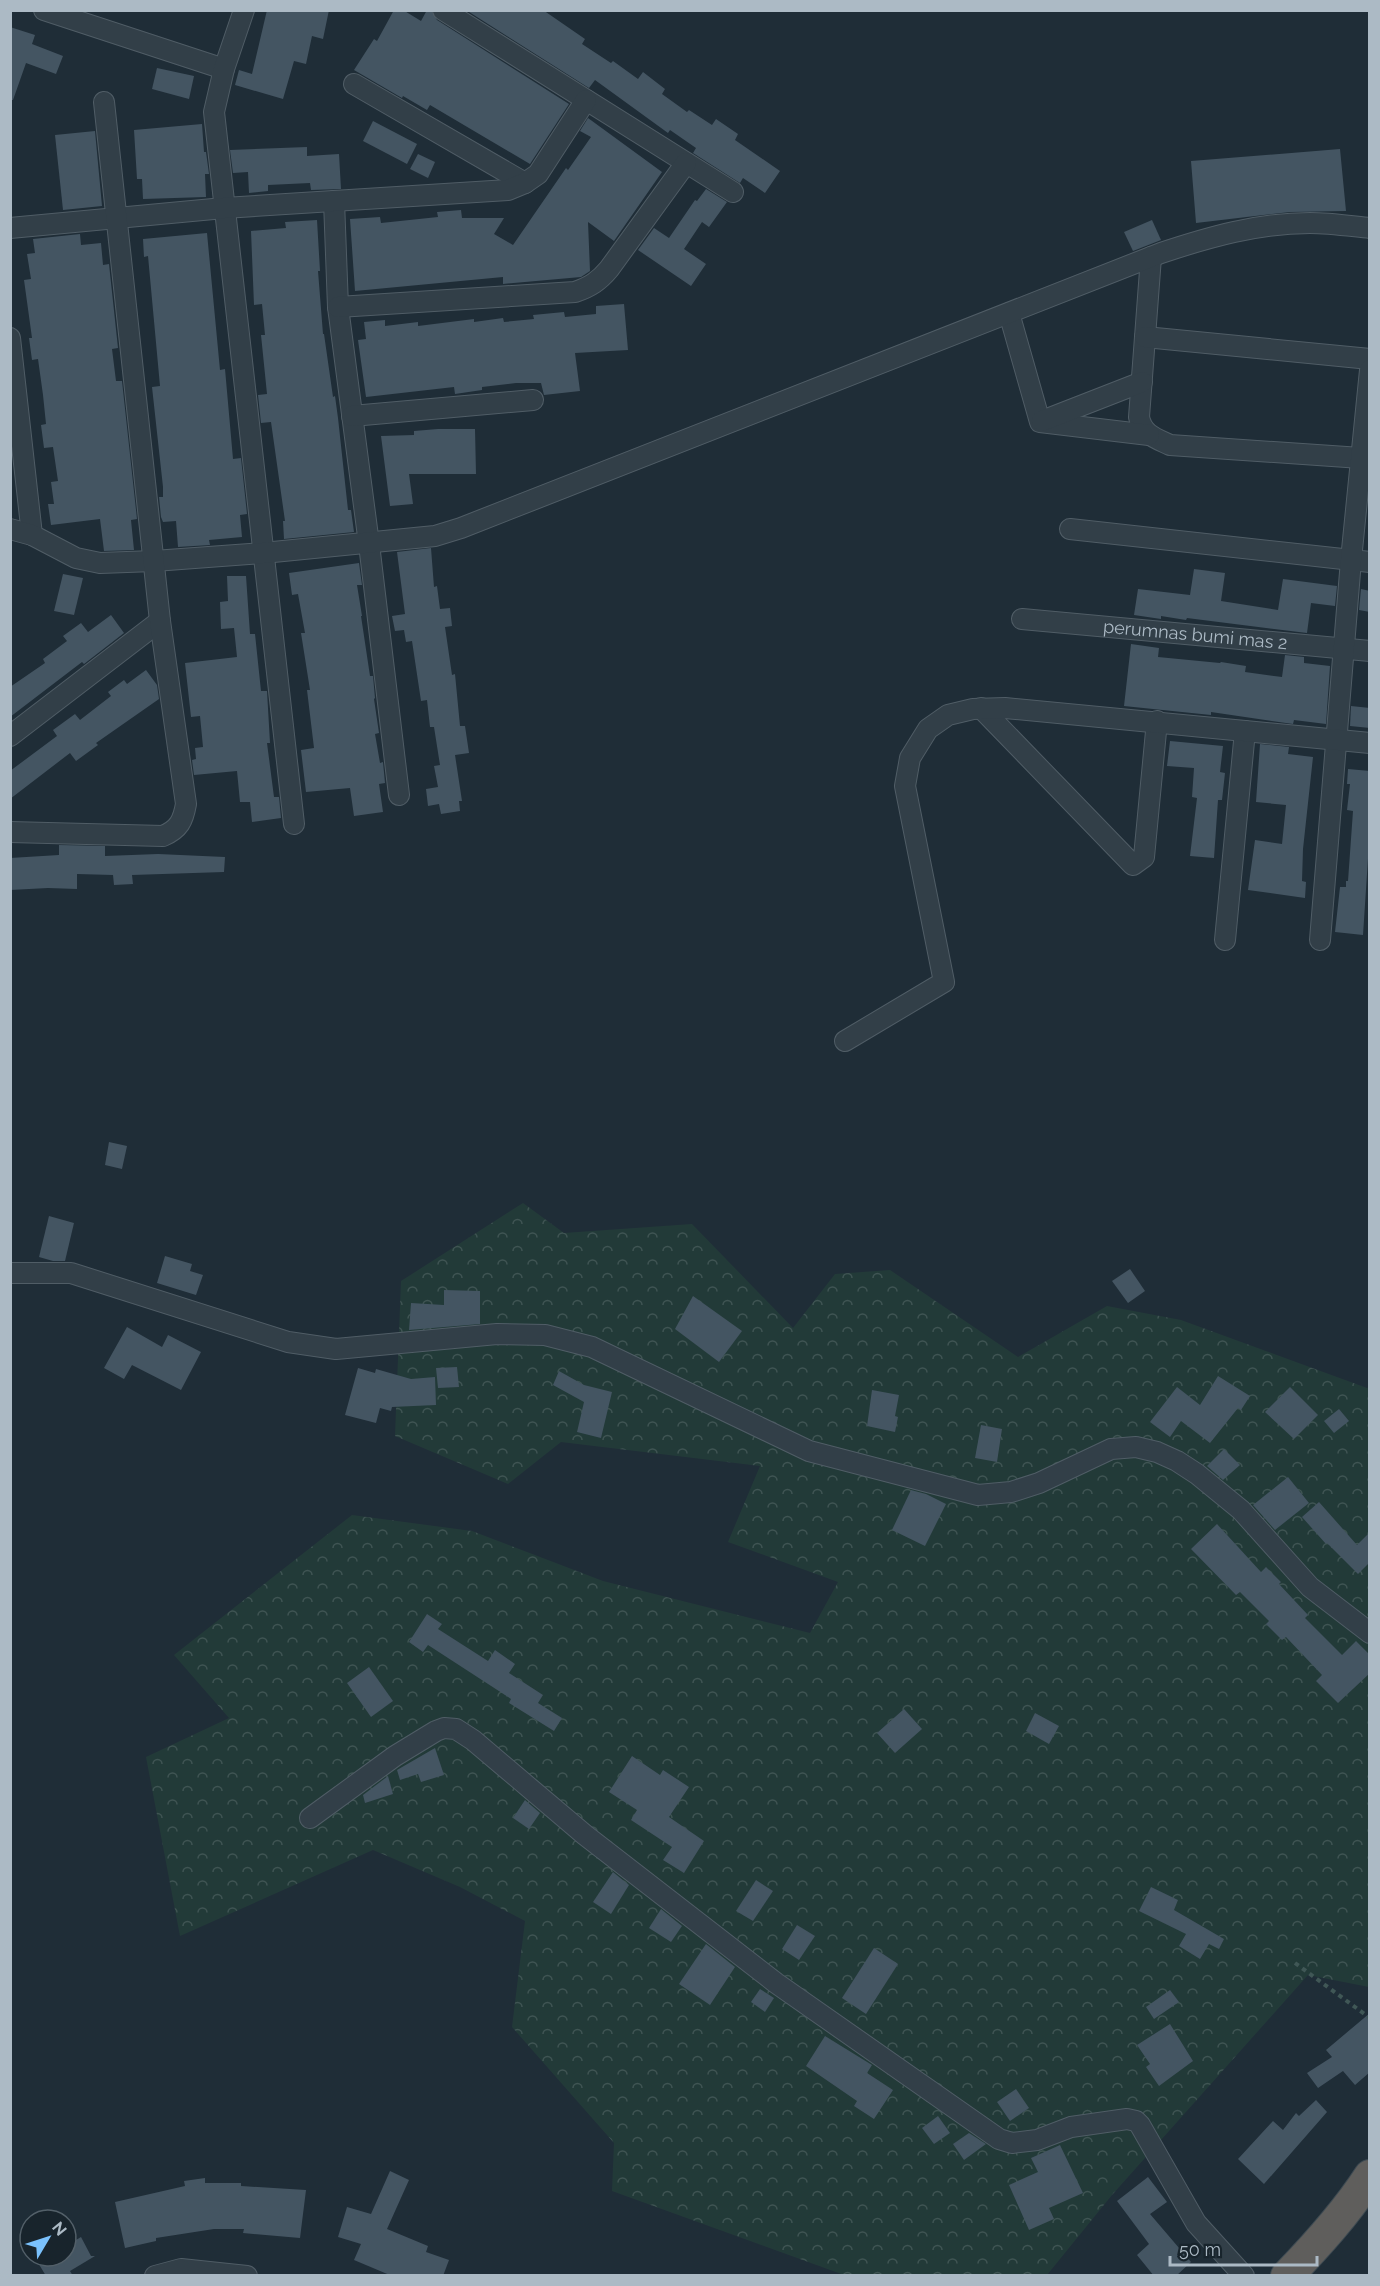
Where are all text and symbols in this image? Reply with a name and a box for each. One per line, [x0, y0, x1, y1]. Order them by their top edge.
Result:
street label: perumnas bumi mas 2 [1102, 616, 1288, 653]
north arrow [18, 2208, 78, 2268]
text: N [48, 2218, 70, 2240]
scale bar [1170, 2229, 1317, 2267]
text: 50 m [1179, 2239, 1221, 2260]

